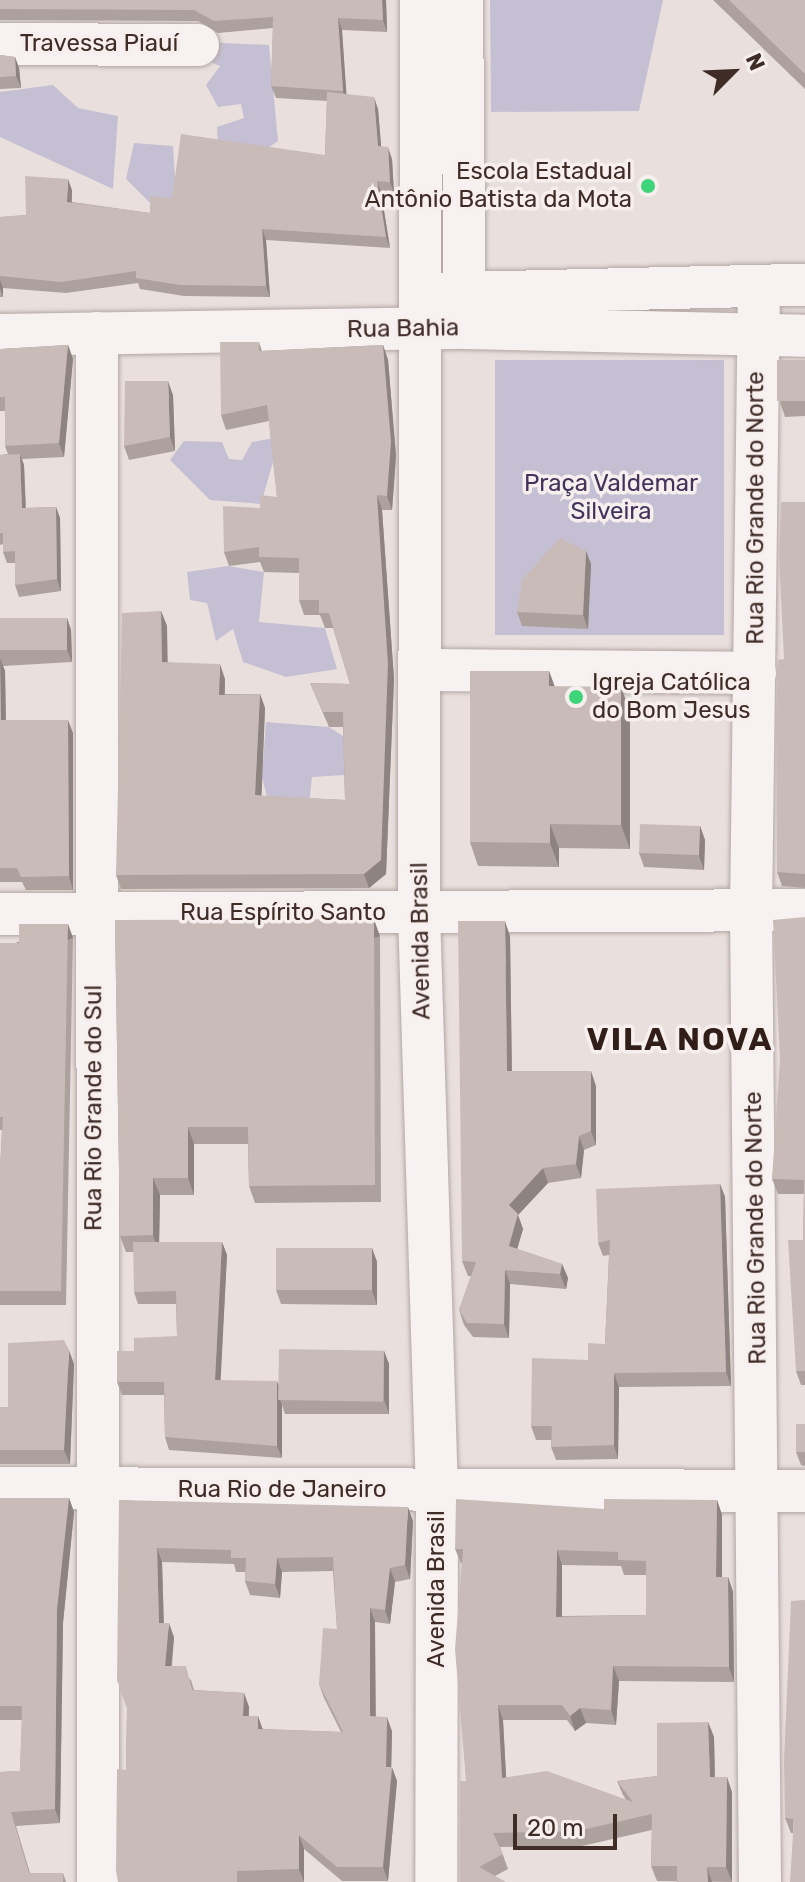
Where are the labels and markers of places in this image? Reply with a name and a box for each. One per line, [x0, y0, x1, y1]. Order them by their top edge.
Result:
place label: Escola Estadual Antônio Batista da Mota [365, 158, 632, 214]
marker: Escola Estadual Antônio Batista da Mota [639, 177, 657, 195]
place label: Igreja Católica do Bom Jesus [592, 669, 751, 725]
marker: Igreja Católica do Bom Jesus [567, 688, 585, 706]

